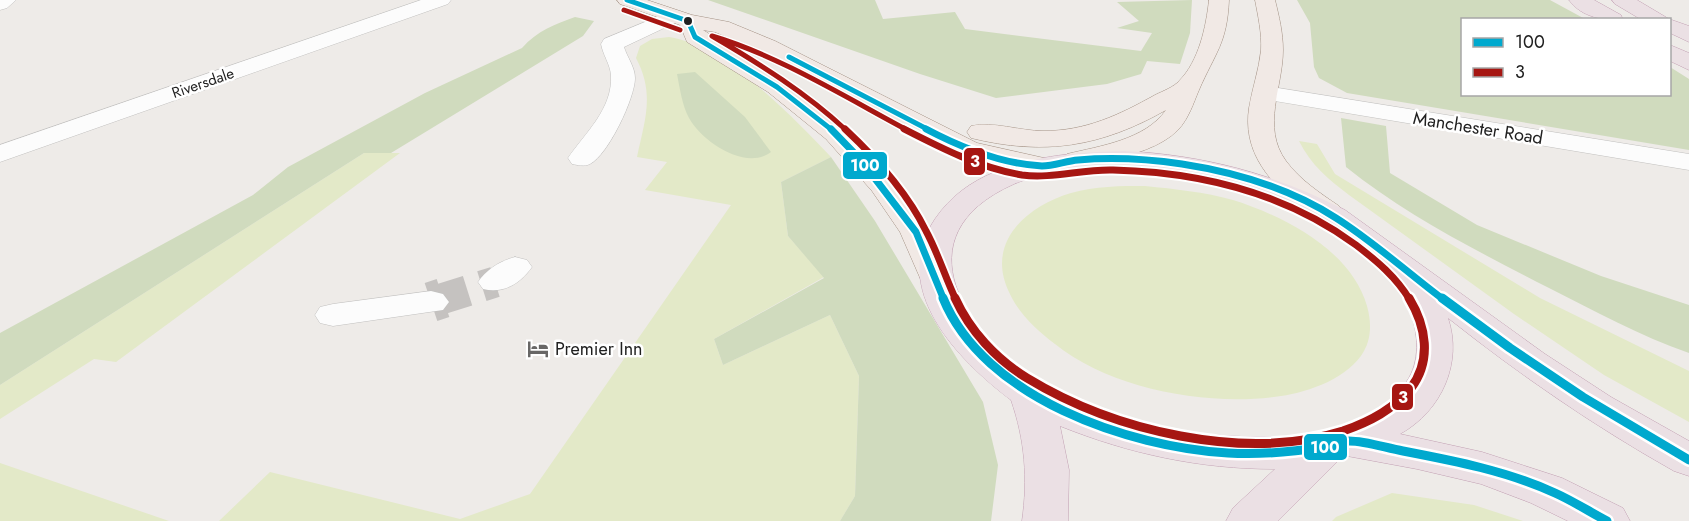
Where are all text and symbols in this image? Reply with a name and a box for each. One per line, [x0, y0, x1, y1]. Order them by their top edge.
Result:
unlabelled marker [682, 15, 694, 27]
legend [1461, 18, 1671, 96]
text: 100 [1515, 29, 1545, 55]
text: 3 [1515, 59, 1525, 85]
street label: Riversdale [169, 62, 237, 104]
street label: Manchester Road [1411, 105, 1545, 151]
line badge: 3 [963, 147, 986, 176]
text: 3 [970, 150, 980, 173]
line badge: 100 [842, 151, 888, 180]
text: 100 [850, 154, 880, 177]
place label: Premier Inn [555, 336, 643, 362]
hotel icon: Premier Inn [526, 337, 550, 361]
line badge: 3 [1391, 383, 1414, 411]
text: 3 [1398, 386, 1408, 409]
line badge: 100 [1303, 433, 1348, 461]
text: 100 [1310, 436, 1340, 459]

